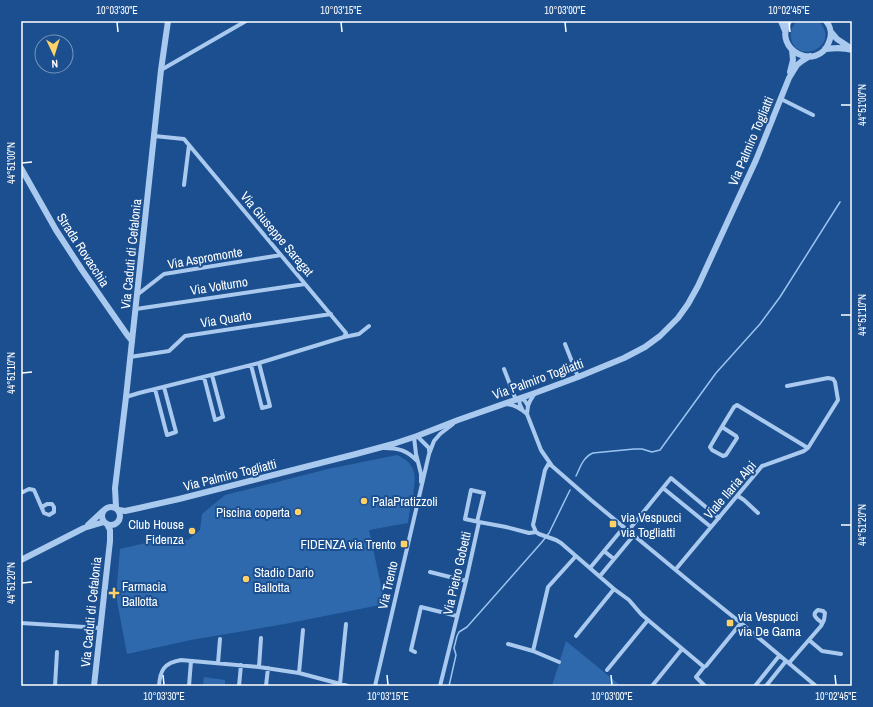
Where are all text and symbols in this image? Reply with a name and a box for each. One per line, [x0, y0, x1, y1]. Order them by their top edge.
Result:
text: 10°03'30"E [96, 4, 138, 17]
text: 10°03'15"E [320, 4, 362, 17]
text: 10°03'00"E [544, 4, 586, 17]
text: 10°02'45"E [768, 4, 810, 17]
north arrow [34, 34, 74, 74]
text: N [51, 57, 58, 71]
text: 44°51'00"N [856, 84, 869, 126]
street label: Via Palmiro Togliatti [724, 94, 778, 188]
text: 44°51'00"N [5, 142, 18, 184]
street label: Via Giuseppe Saragat [237, 188, 317, 280]
street label: Via Caduti di Cefalonia [117, 198, 145, 310]
street label: Strada Rovacchia [53, 210, 113, 290]
street label: Via Aspromonte [166, 243, 244, 273]
street label: Via Volturno [189, 273, 249, 299]
text: 44°51'10"N [856, 294, 869, 336]
street label: Via Quarto [199, 307, 253, 331]
text: 44°51'10"N [5, 352, 18, 394]
street label: Via Palmiro Togliatti [490, 355, 586, 403]
street label: Via Palmiro Togliatti [182, 455, 278, 495]
street label: Viale Ilaria Alpi [700, 457, 760, 523]
place label: PalaPratizzoli [372, 493, 438, 510]
marker: PalaPratizzoli [359, 496, 369, 506]
place label: Piscina coperta [216, 504, 290, 521]
text: 44°51'20"N [856, 504, 869, 546]
marker: Piscina coperta [293, 507, 303, 517]
place label: via Vespucci via Togliatti [621, 509, 681, 541]
place label: Club House Fidenza [128, 516, 184, 548]
marker: via Vespucci via Togliatti [608, 519, 618, 529]
marker: Club House Fidenza [187, 526, 197, 536]
street label: Via Pietro Gobetti [439, 530, 475, 616]
place label: FIDENZA via Trento [301, 536, 396, 553]
marker: FIDENZA via Trento [399, 539, 409, 549]
street label: Via Caduti di Cefalonia [77, 556, 105, 668]
street label: Via Trento [374, 559, 402, 611]
text: 44°51'20"N [5, 562, 18, 604]
place label: Stadio Dario Ballotta [254, 564, 314, 596]
marker: Stadio Dario Ballotta [241, 574, 251, 584]
place label: Farmacia Ballotta [122, 578, 167, 610]
marker: Farmacia Ballotta [109, 588, 119, 598]
place label: via Vespucci via De Gama [738, 608, 801, 640]
marker: via Vespucci via De Gama [725, 618, 735, 628]
text: 10°03'30"E [143, 690, 185, 703]
text: 10°03'15"E [367, 690, 409, 703]
text: 10°03'00"E [591, 690, 633, 703]
text: 10°02'45"E [815, 690, 857, 703]

